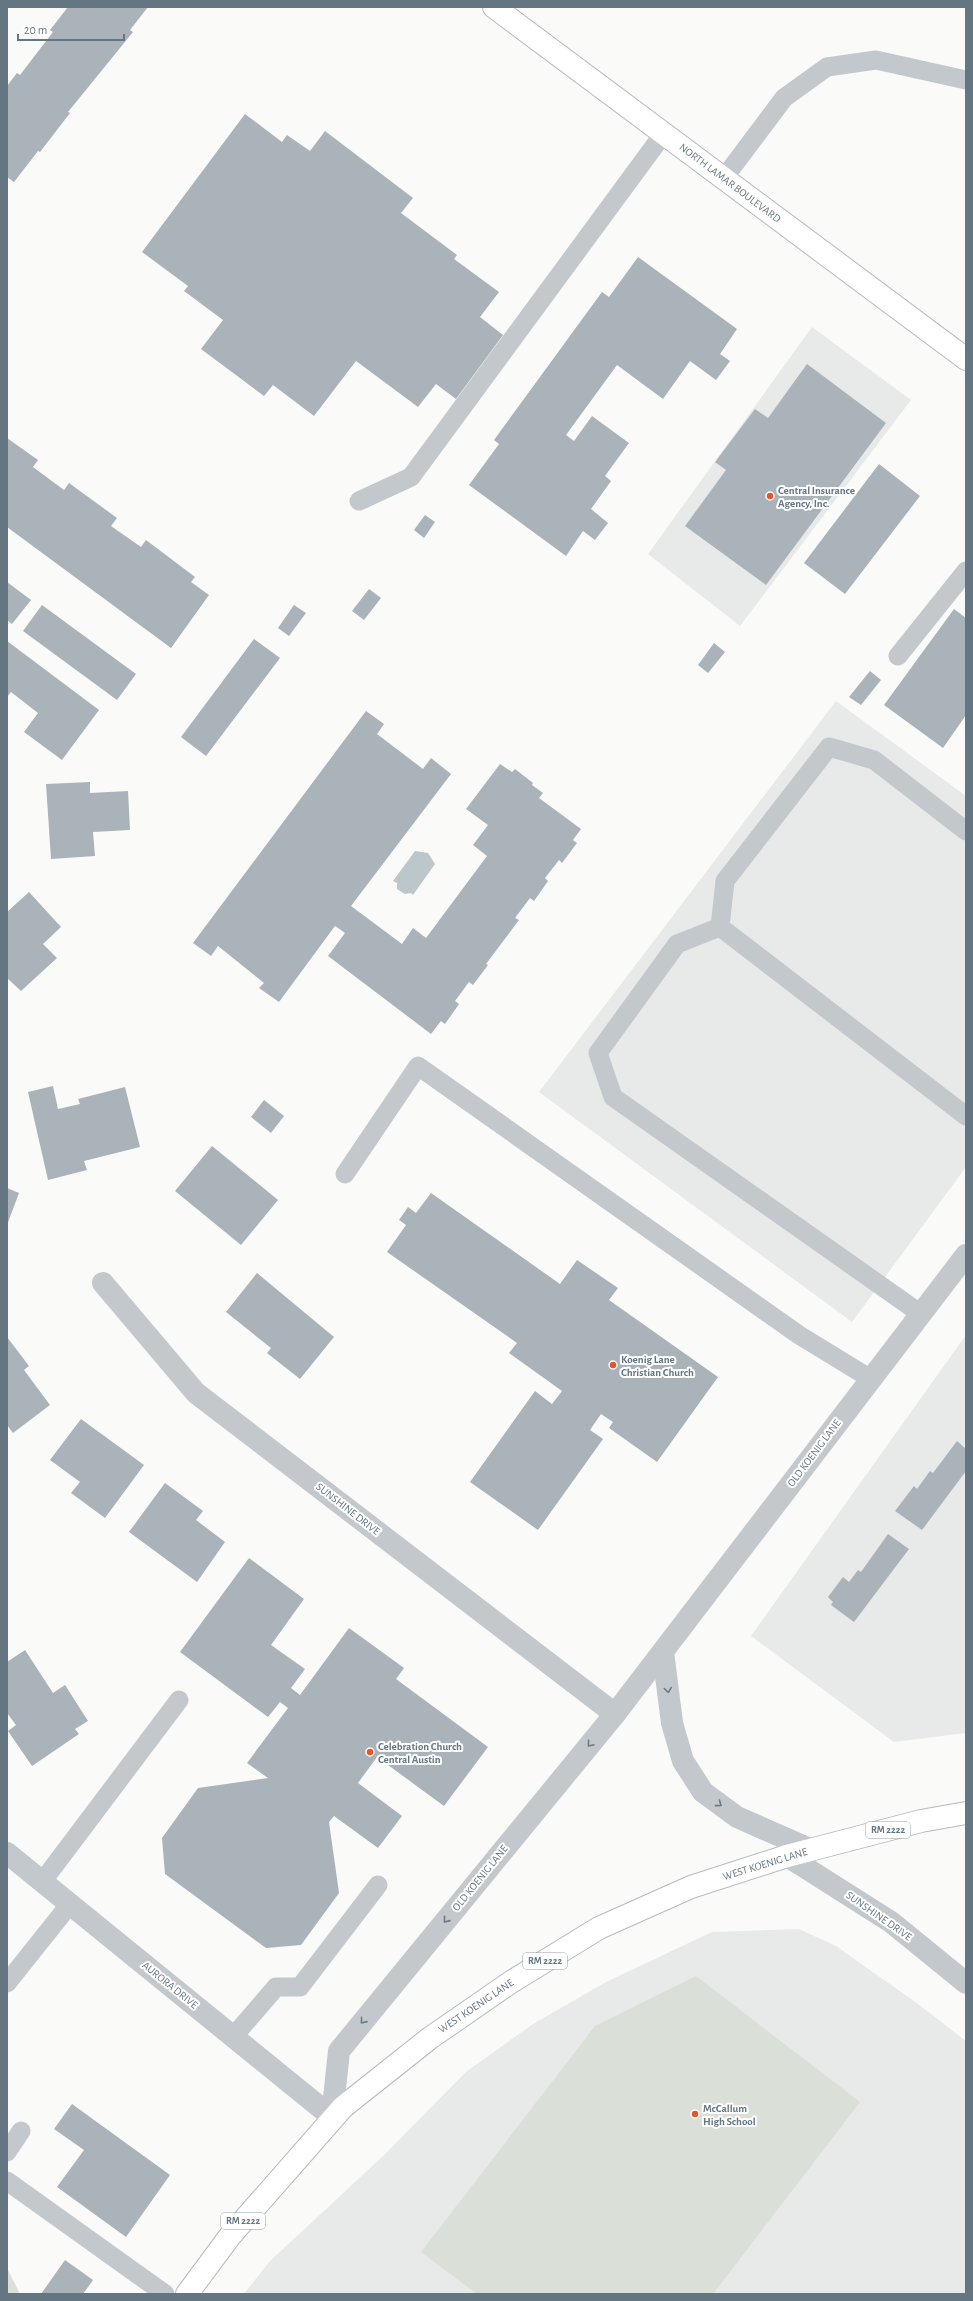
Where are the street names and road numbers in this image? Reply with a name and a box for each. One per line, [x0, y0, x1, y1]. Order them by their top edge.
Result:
street label: NORTH LAMAR BOULEVARD [677, 141, 783, 225]
street label: OLD KOENIG LANE [785, 1417, 843, 1489]
street label: SUNSHINE DRIVE [314, 1481, 382, 1538]
road number: RM 2222 [866, 1822, 910, 1838]
street label: OLD KOENIG LANE [450, 1843, 510, 1913]
street label: WEST KOENIG LANE [721, 1846, 809, 1882]
street label: SUNSHINE DRIVE [844, 1889, 914, 1943]
road number: RM 2222 [523, 1953, 567, 1969]
street label: AURORA DRIVE [140, 1959, 200, 2011]
street label: WEST KOENIG LANE [437, 1976, 516, 2035]
road number: RM 2222 [221, 2213, 265, 2229]

